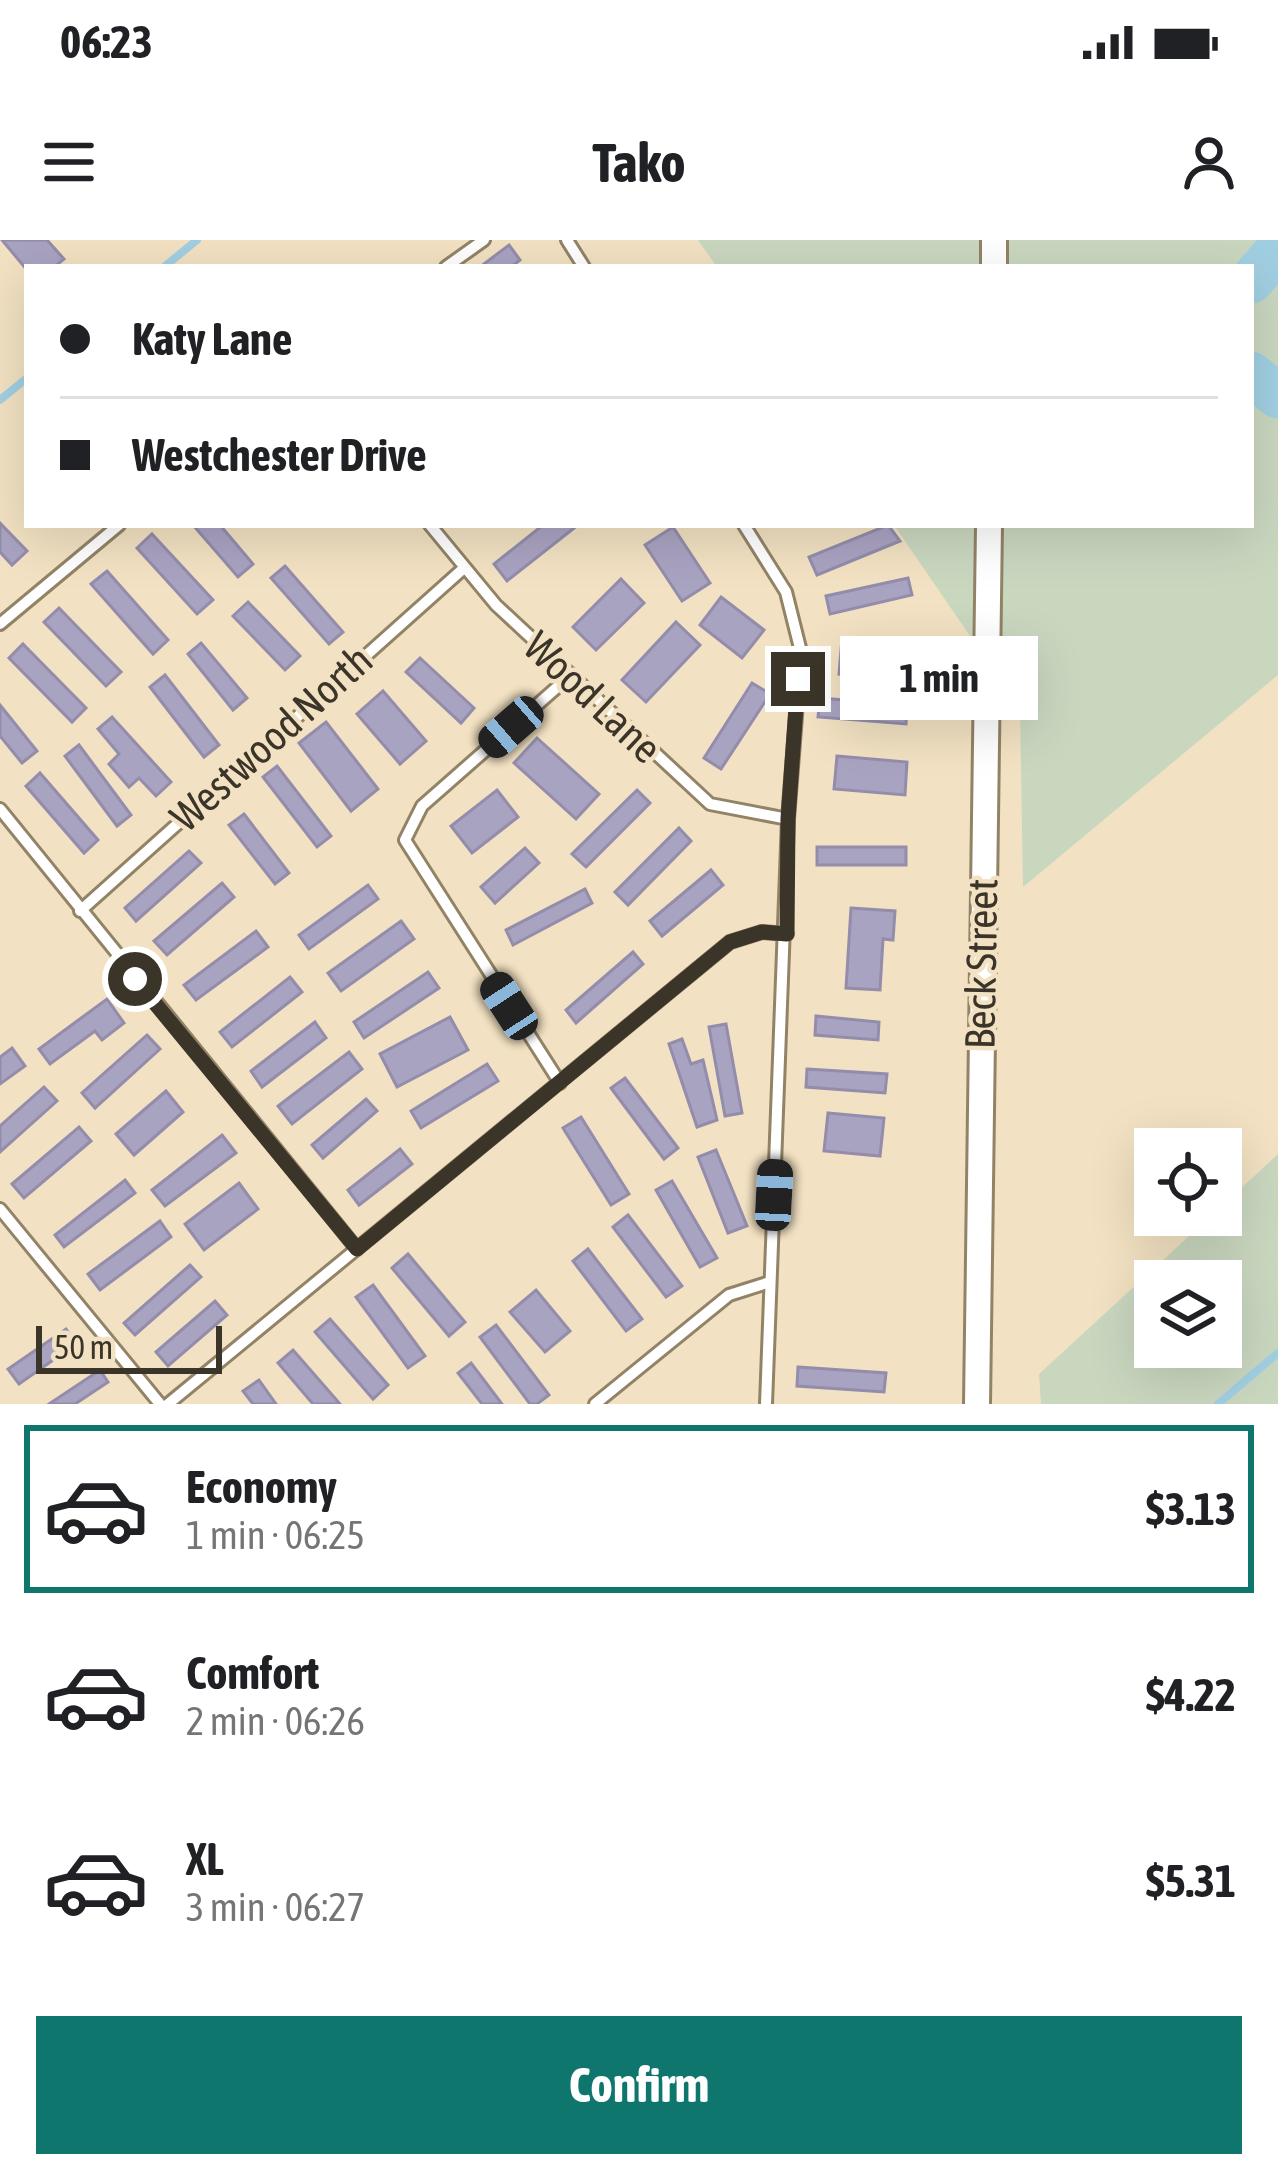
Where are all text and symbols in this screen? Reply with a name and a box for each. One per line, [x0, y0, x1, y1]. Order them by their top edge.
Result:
text: 06:23 [60, 16, 153, 68]
icon: menu [36, 129, 102, 195]
icon: person [1176, 129, 1242, 195]
text: Tako [592, 132, 686, 193]
text: Katy Lane [132, 313, 292, 365]
text: Westchester Drive [132, 429, 427, 481]
street label: Wood Lane [515, 622, 671, 772]
street label: Westwood North [161, 635, 381, 841]
callout: 1 min [840, 637, 1038, 721]
route end [771, 652, 825, 706]
text: 1 min [899, 656, 979, 700]
car [472, 690, 550, 764]
street label: Beck Street [956, 878, 1006, 1050]
route start [108, 952, 162, 1006]
car [474, 966, 544, 1046]
map controls [1134, 1128, 1242, 1368]
button: locate [1134, 1128, 1242, 1236]
car [754, 1158, 794, 1232]
button: layers [1134, 1260, 1242, 1368]
scale bar [36, 1320, 222, 1373]
text: 50 m [54, 1328, 113, 1366]
icon: car [42, 1455, 150, 1563]
text: Economy [186, 1461, 337, 1513]
text: $3.13 [1146, 1483, 1236, 1535]
text: 1 min · 06:25 [186, 1513, 365, 1557]
icon: car [42, 1641, 150, 1749]
text: Comfort [186, 1647, 319, 1699]
text: $4.22 [1146, 1669, 1236, 1721]
text: 2 min · 06:26 [186, 1699, 365, 1743]
icon: car [42, 1827, 150, 1935]
text: XL [186, 1833, 224, 1885]
text: $5.31 [1146, 1855, 1236, 1907]
text: 3 min · 06:27 [186, 1885, 365, 1929]
button: Confirm [36, 2016, 1242, 2154]

